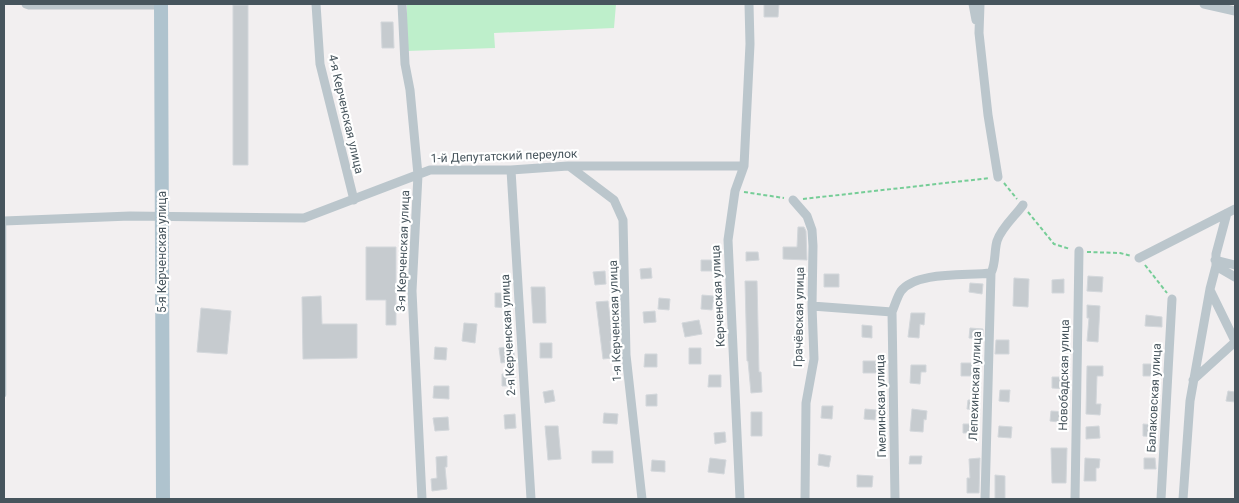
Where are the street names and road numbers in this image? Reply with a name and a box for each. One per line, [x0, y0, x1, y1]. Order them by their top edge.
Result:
street label: 4-я Керченская улица [325, 53, 367, 175]
street label: 1-й Депутатский переулок [430, 146, 578, 166]
street label: 3-я Керченская улица [394, 190, 412, 312]
street label: 5-я Керченская улица [155, 191, 169, 313]
street label: Керченская улица [708, 245, 728, 347]
street label: 1-я Керченская улица [606, 260, 624, 382]
street label: Грачёвская улица [791, 267, 807, 367]
street label: 2-я Керченская улица [498, 274, 518, 396]
street label: Новобадская улица [1056, 319, 1072, 431]
street label: Лепехинская улица [966, 331, 984, 441]
street label: Балаковская улица [1144, 343, 1164, 453]
street label: Гмелинская улица [873, 354, 889, 458]

